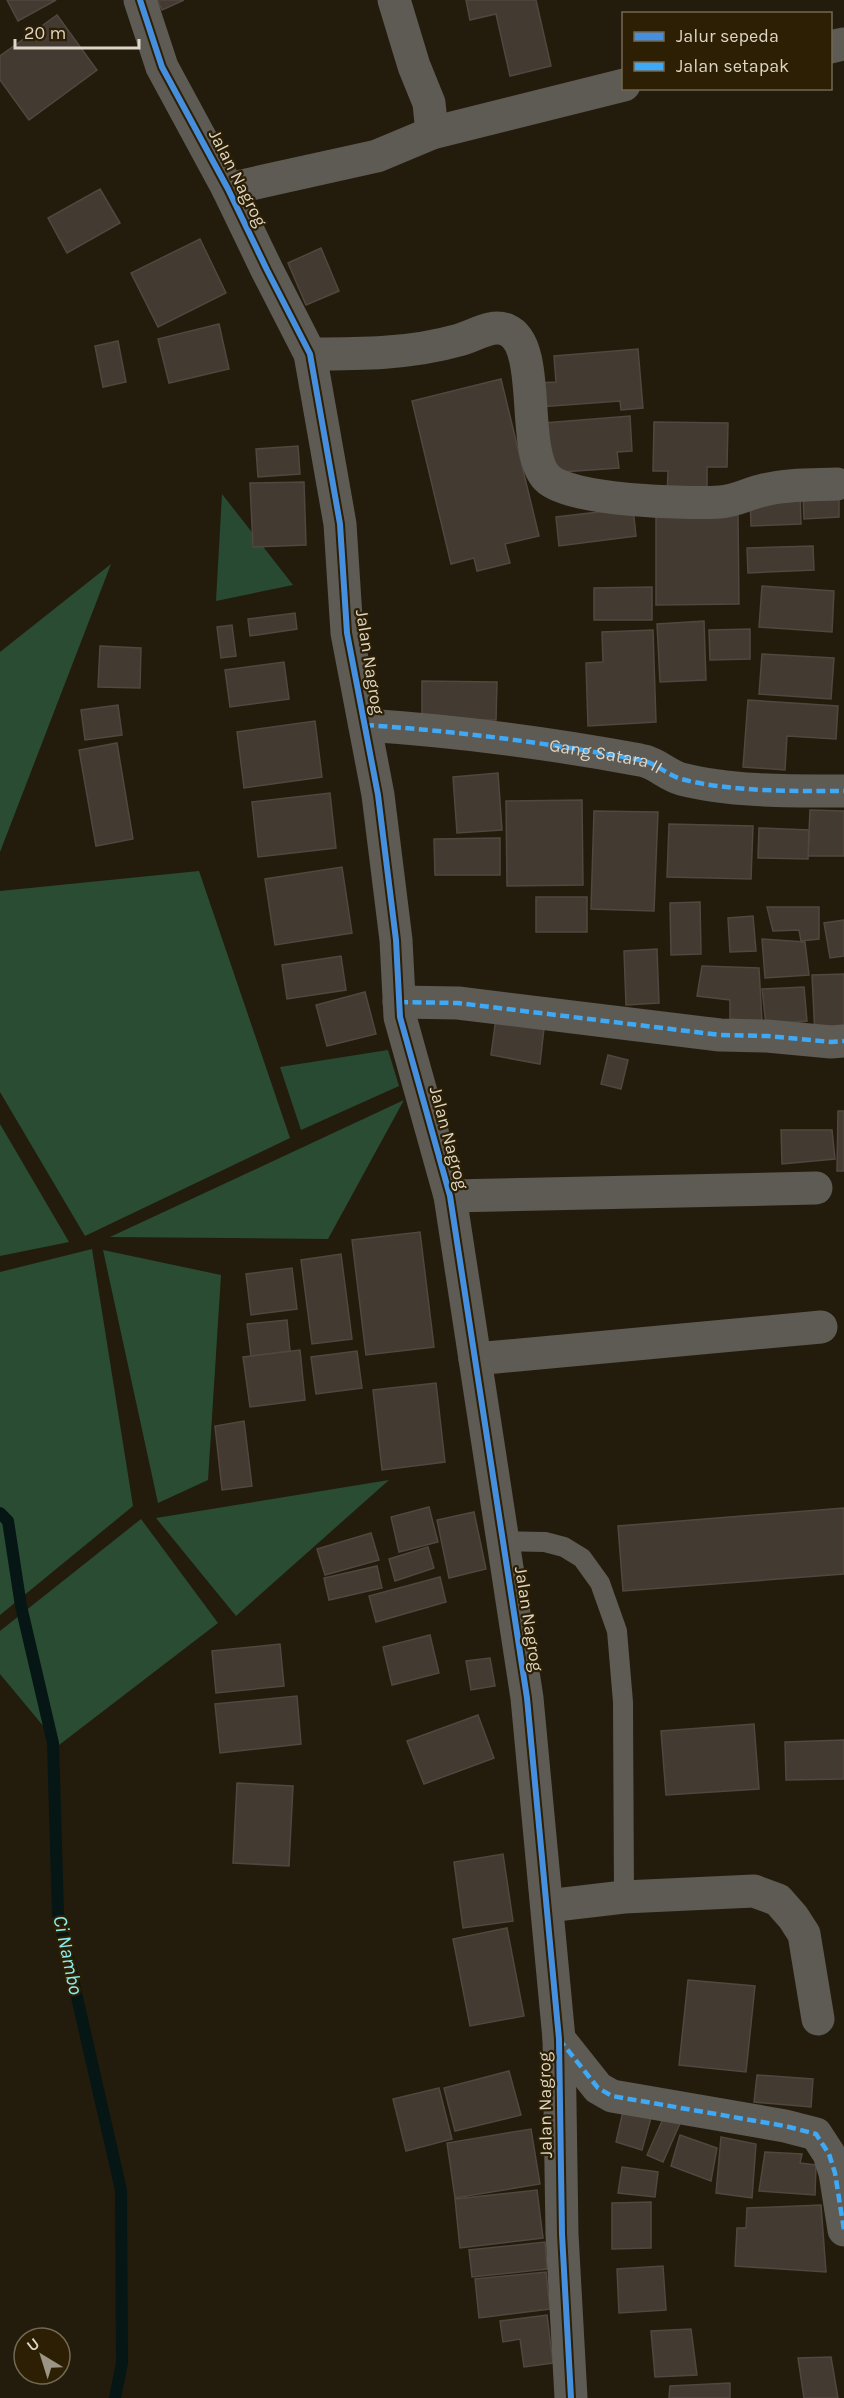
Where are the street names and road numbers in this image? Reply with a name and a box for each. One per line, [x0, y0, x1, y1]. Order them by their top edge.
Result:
street label: Jalan Nagrog [204, 126, 272, 230]
street label: Jalan Nagrog [351, 608, 389, 716]
street label: Gang Satara II [548, 734, 667, 778]
street label: Jalan Nagrog [425, 1084, 473, 1192]
street label: Jalan Nagrog [510, 1565, 548, 1673]
street label: Jalan Nagrog [533, 2052, 557, 2158]

